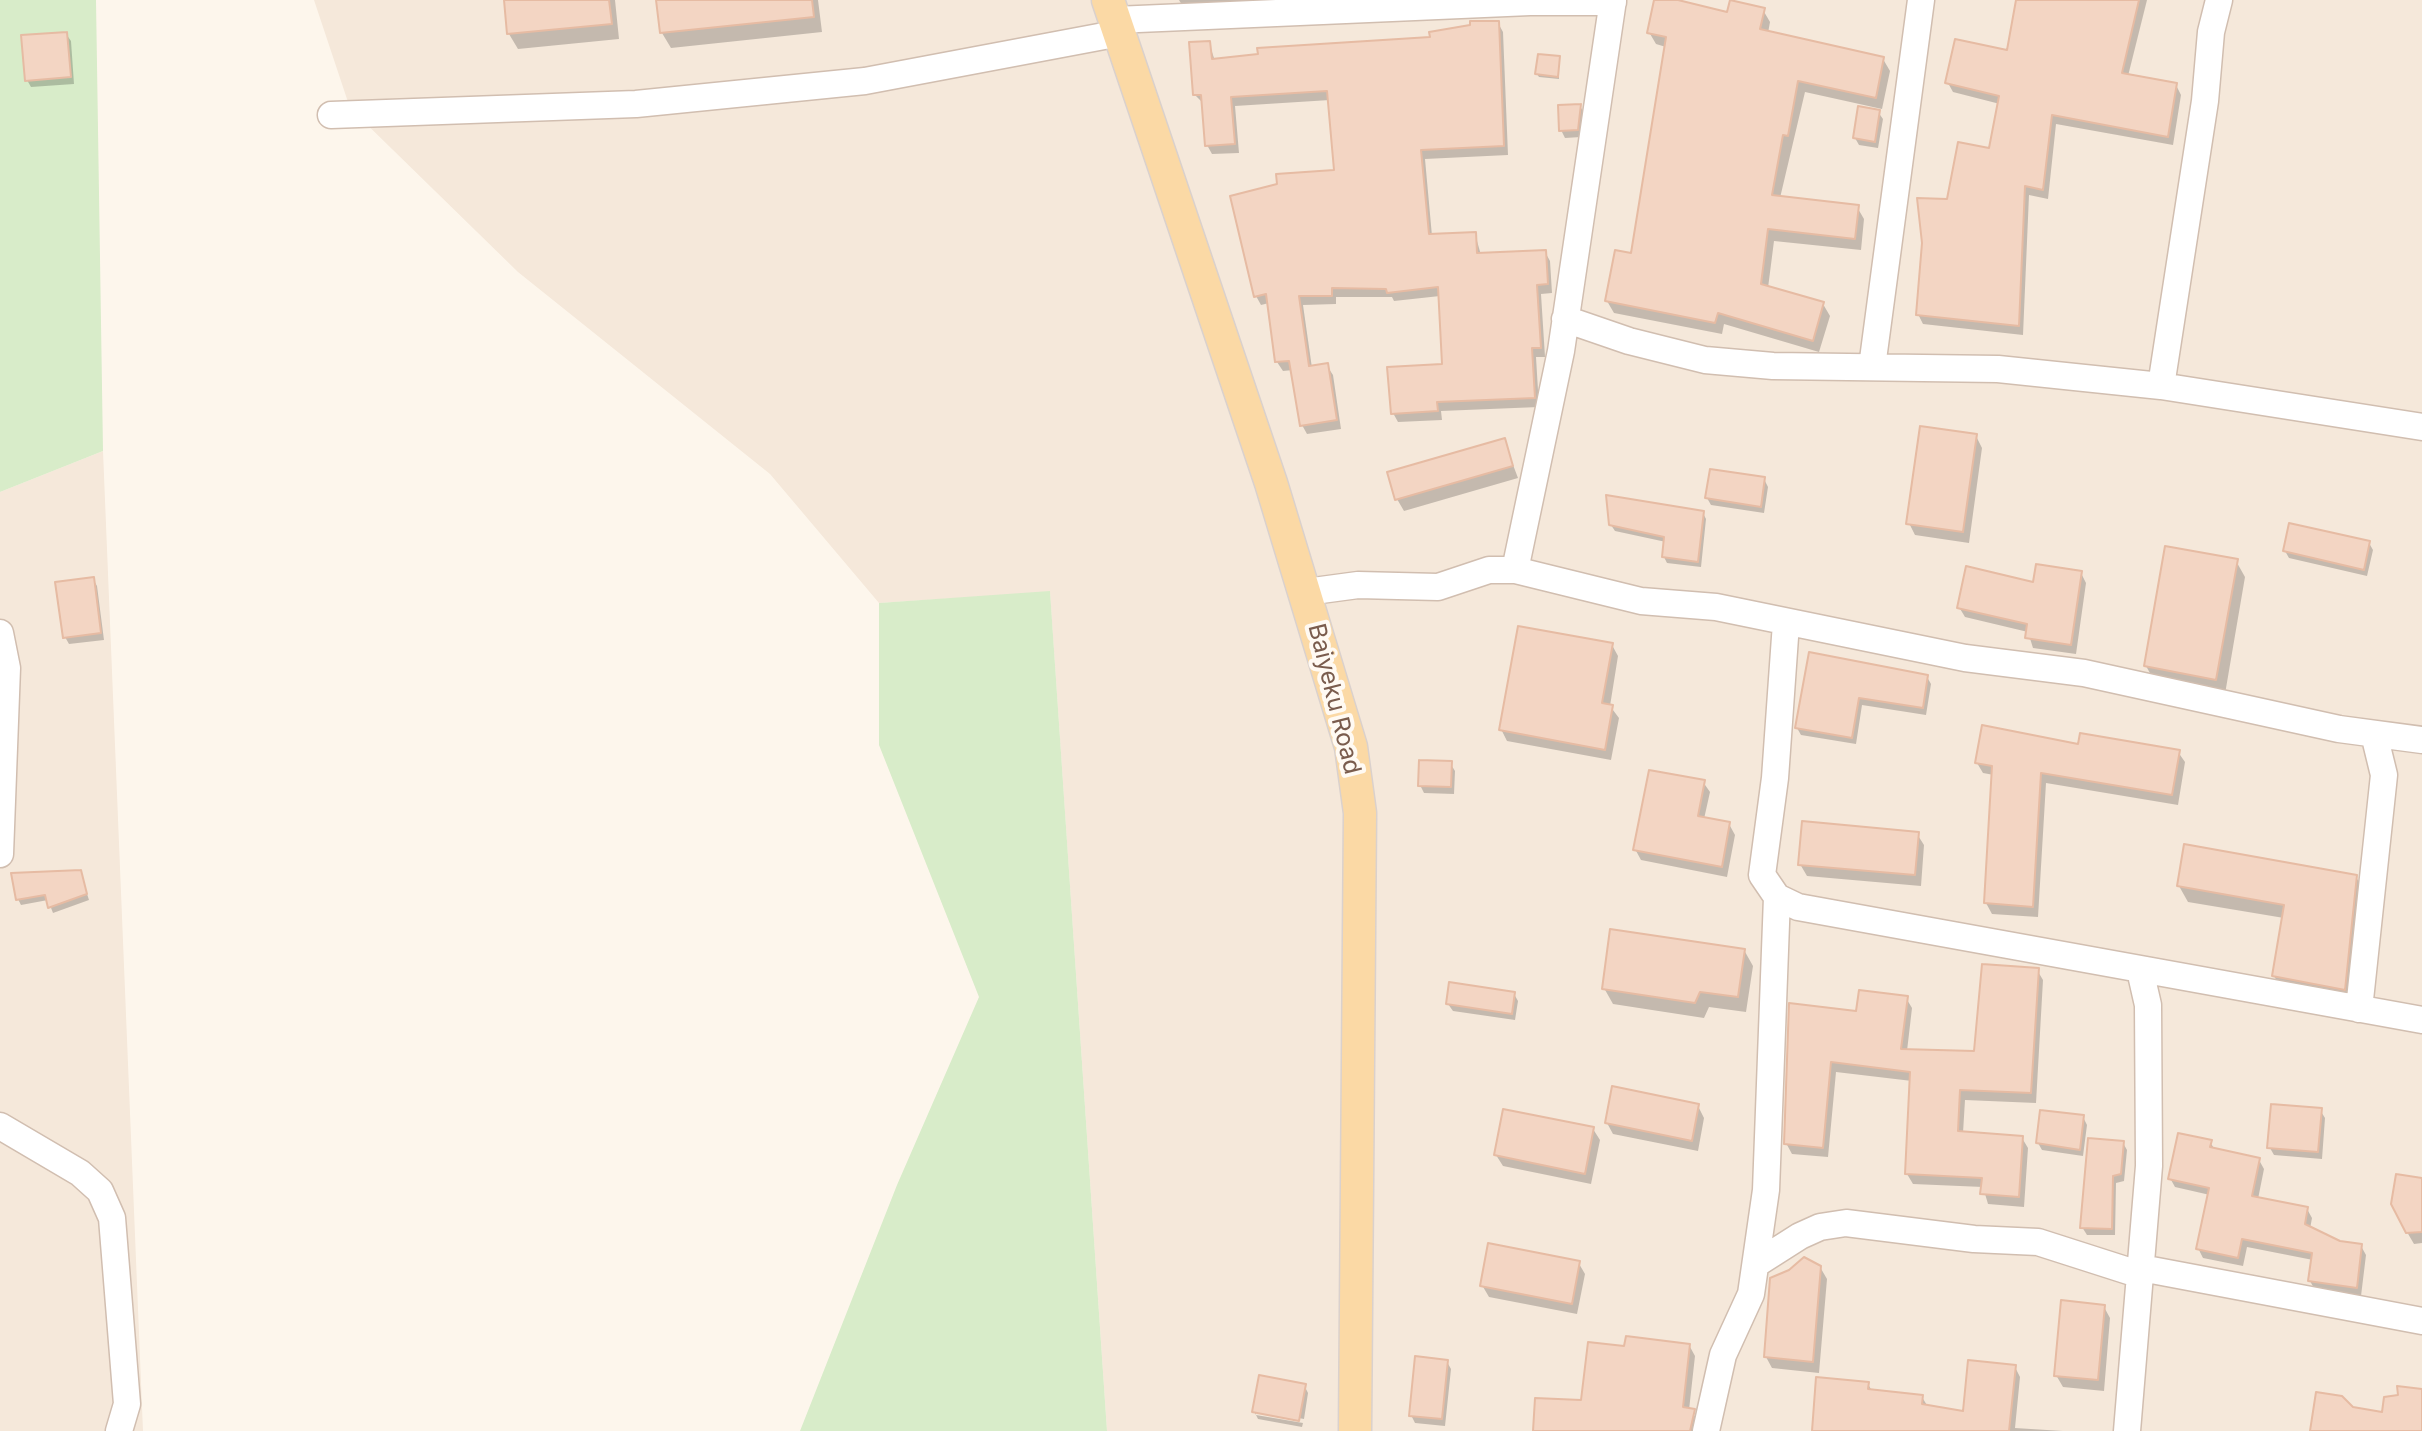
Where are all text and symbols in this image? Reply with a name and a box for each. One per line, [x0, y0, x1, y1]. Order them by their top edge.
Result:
street label: Baiyeku Road [1301, 621, 1367, 777]

